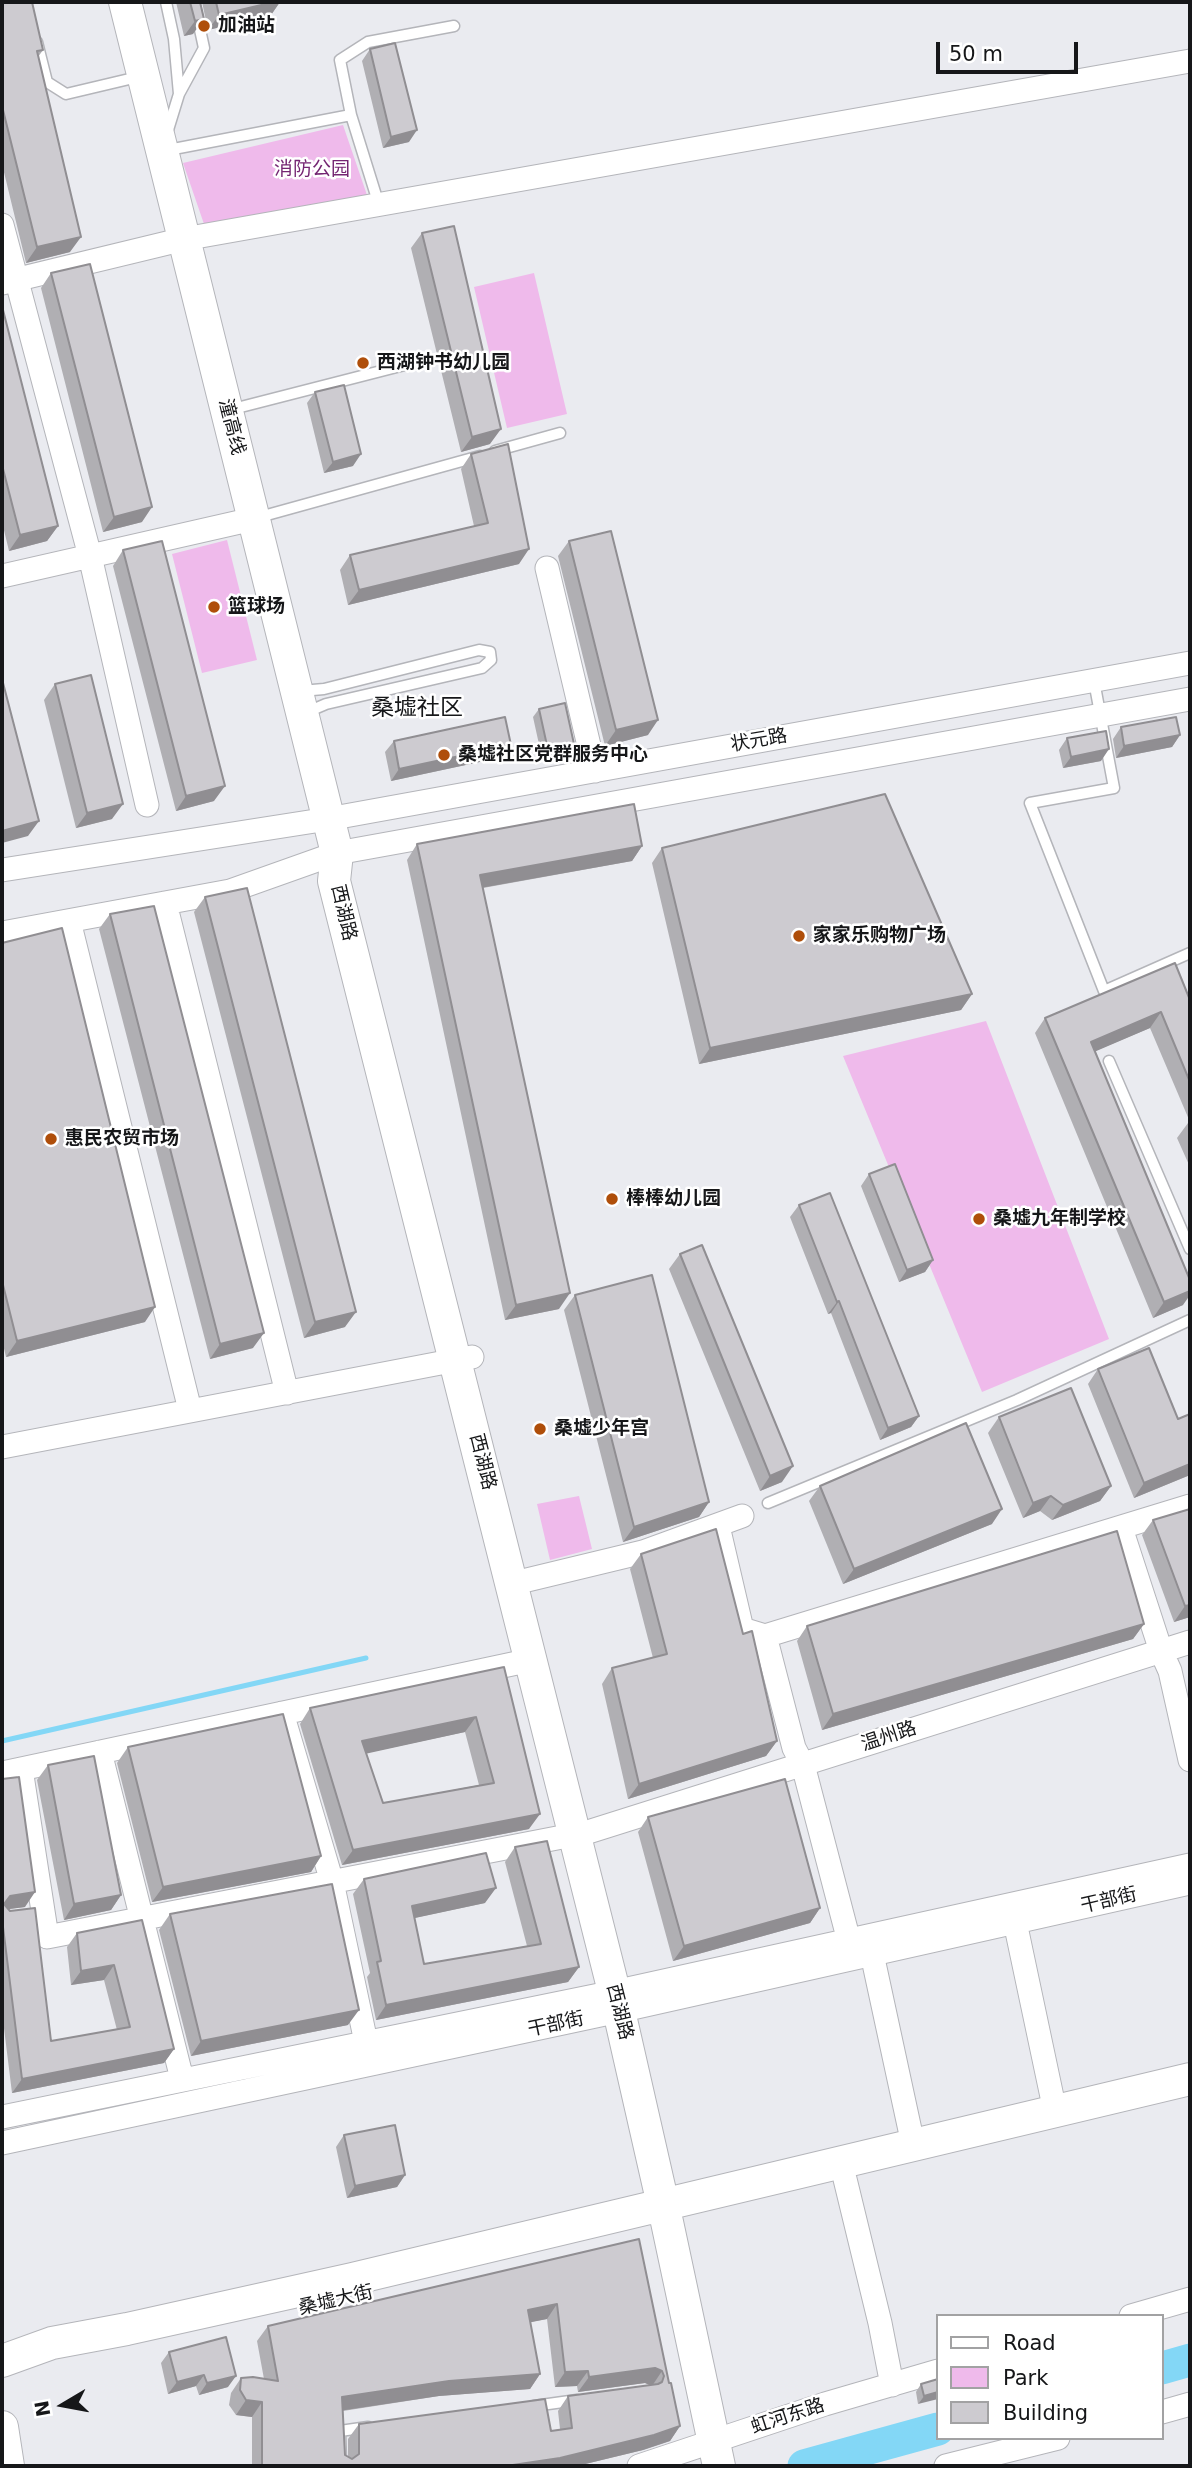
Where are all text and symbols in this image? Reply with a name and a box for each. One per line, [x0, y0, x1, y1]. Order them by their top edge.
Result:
place label: 加油站 [218, 15, 275, 37]
marker: 加油站 [196, 18, 212, 34]
scale bar [940, 28, 1082, 72]
text: 50 m [949, 42, 1003, 66]
park label: 消防公园 [274, 159, 350, 181]
place label: 西湖钟书幼儿园 [377, 352, 510, 374]
marker: 西湖钟书幼儿园 [355, 355, 371, 371]
street label: 潼高线 [213, 397, 249, 457]
place label: 篮球场 [228, 596, 285, 618]
marker: 篮球场 [206, 599, 222, 615]
district label: 桑墟社区 [371, 695, 463, 723]
street label: 状元路 [729, 725, 789, 757]
place label: 桑墟社区党群服务中心 [458, 744, 648, 766]
marker: 桑墟社区党群服务中心 [436, 747, 452, 763]
street label: 西湖路 [325, 883, 361, 943]
place label: 家家乐购物广场 [813, 925, 946, 947]
marker: 家家乐购物广场 [791, 928, 807, 944]
place label: 惠民农贸市场 [65, 1128, 179, 1150]
marker: 惠民农贸市场 [43, 1131, 59, 1147]
place label: 棒棒幼儿园 [626, 1188, 721, 1210]
marker: 棒棒幼儿园 [604, 1191, 620, 1207]
place label: 桑墟九年制学校 [993, 1208, 1126, 1230]
marker: 桑墟九年制学校 [971, 1211, 987, 1227]
place label: 桑墟少年宫 [554, 1418, 649, 1440]
marker: 桑墟少年宫 [532, 1421, 548, 1437]
street label: 西湖路 [464, 1432, 500, 1492]
street label: 温州路 [858, 1717, 920, 1757]
street label: 干部街 [1079, 1883, 1139, 1919]
street label: 西湖路 [601, 1982, 637, 2042]
street label: 干部街 [526, 2008, 586, 2042]
street label: 桑墟大街 [296, 2281, 376, 2321]
legend [936, 2314, 1164, 2440]
text: Road [1003, 2331, 1056, 2355]
text: Park [1003, 2366, 1048, 2390]
north arrow [28, 2370, 98, 2440]
street label: 虹河东路 [748, 2394, 828, 2440]
text: N [30, 2399, 55, 2418]
text: Building [1003, 2401, 1088, 2425]

